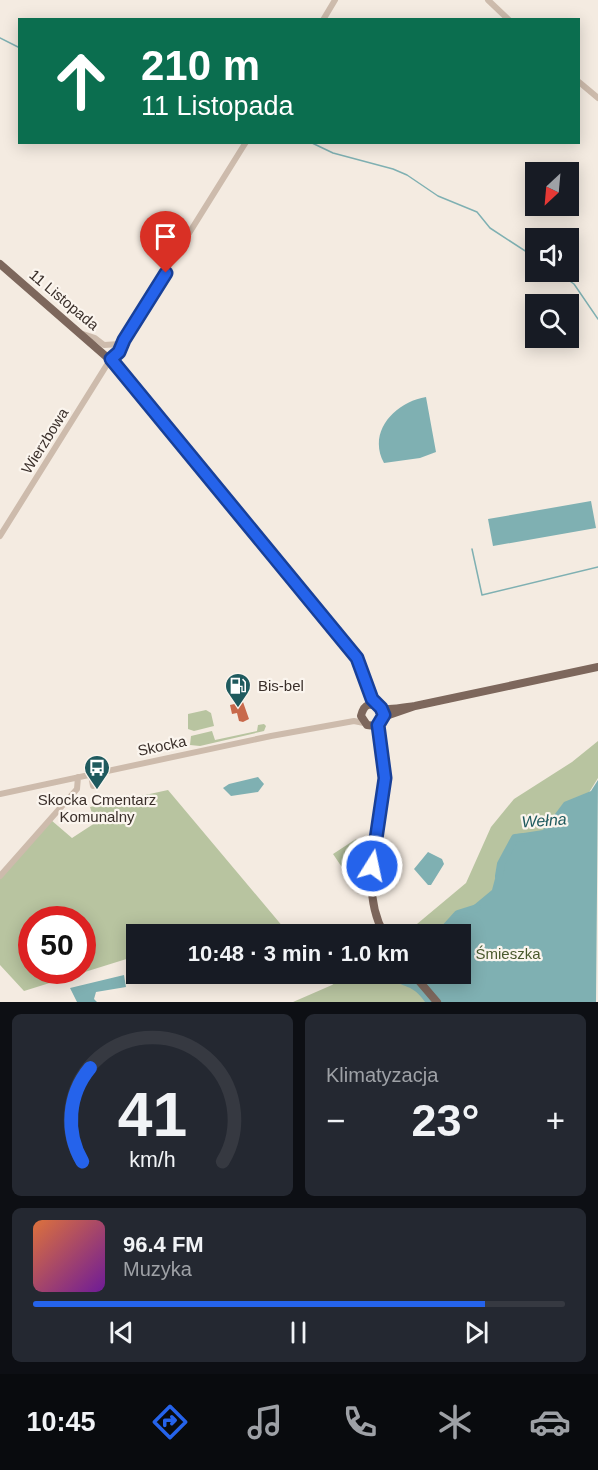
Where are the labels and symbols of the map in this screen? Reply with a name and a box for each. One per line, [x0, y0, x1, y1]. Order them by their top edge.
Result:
north arrow [525, 162, 579, 216]
pin [140, 211, 191, 273]
street label: 11 Listopada [26, 266, 103, 334]
street label: Wierzbowa [18, 404, 72, 477]
fuel station icon: Bis-bel [223, 671, 253, 709]
place label: Bis-bel [258, 677, 304, 694]
street label: Skocka [136, 732, 188, 759]
bus stop icon: Skocka Cmentarz Komunalny [82, 753, 112, 791]
place label: Skocka Cmentarz Komunalny [38, 791, 156, 825]
water label: Wełna [521, 810, 567, 831]
position arrow [340, 834, 404, 898]
speed limit sign: 50 [18, 906, 96, 984]
park label: Śmieszka [475, 945, 541, 962]

